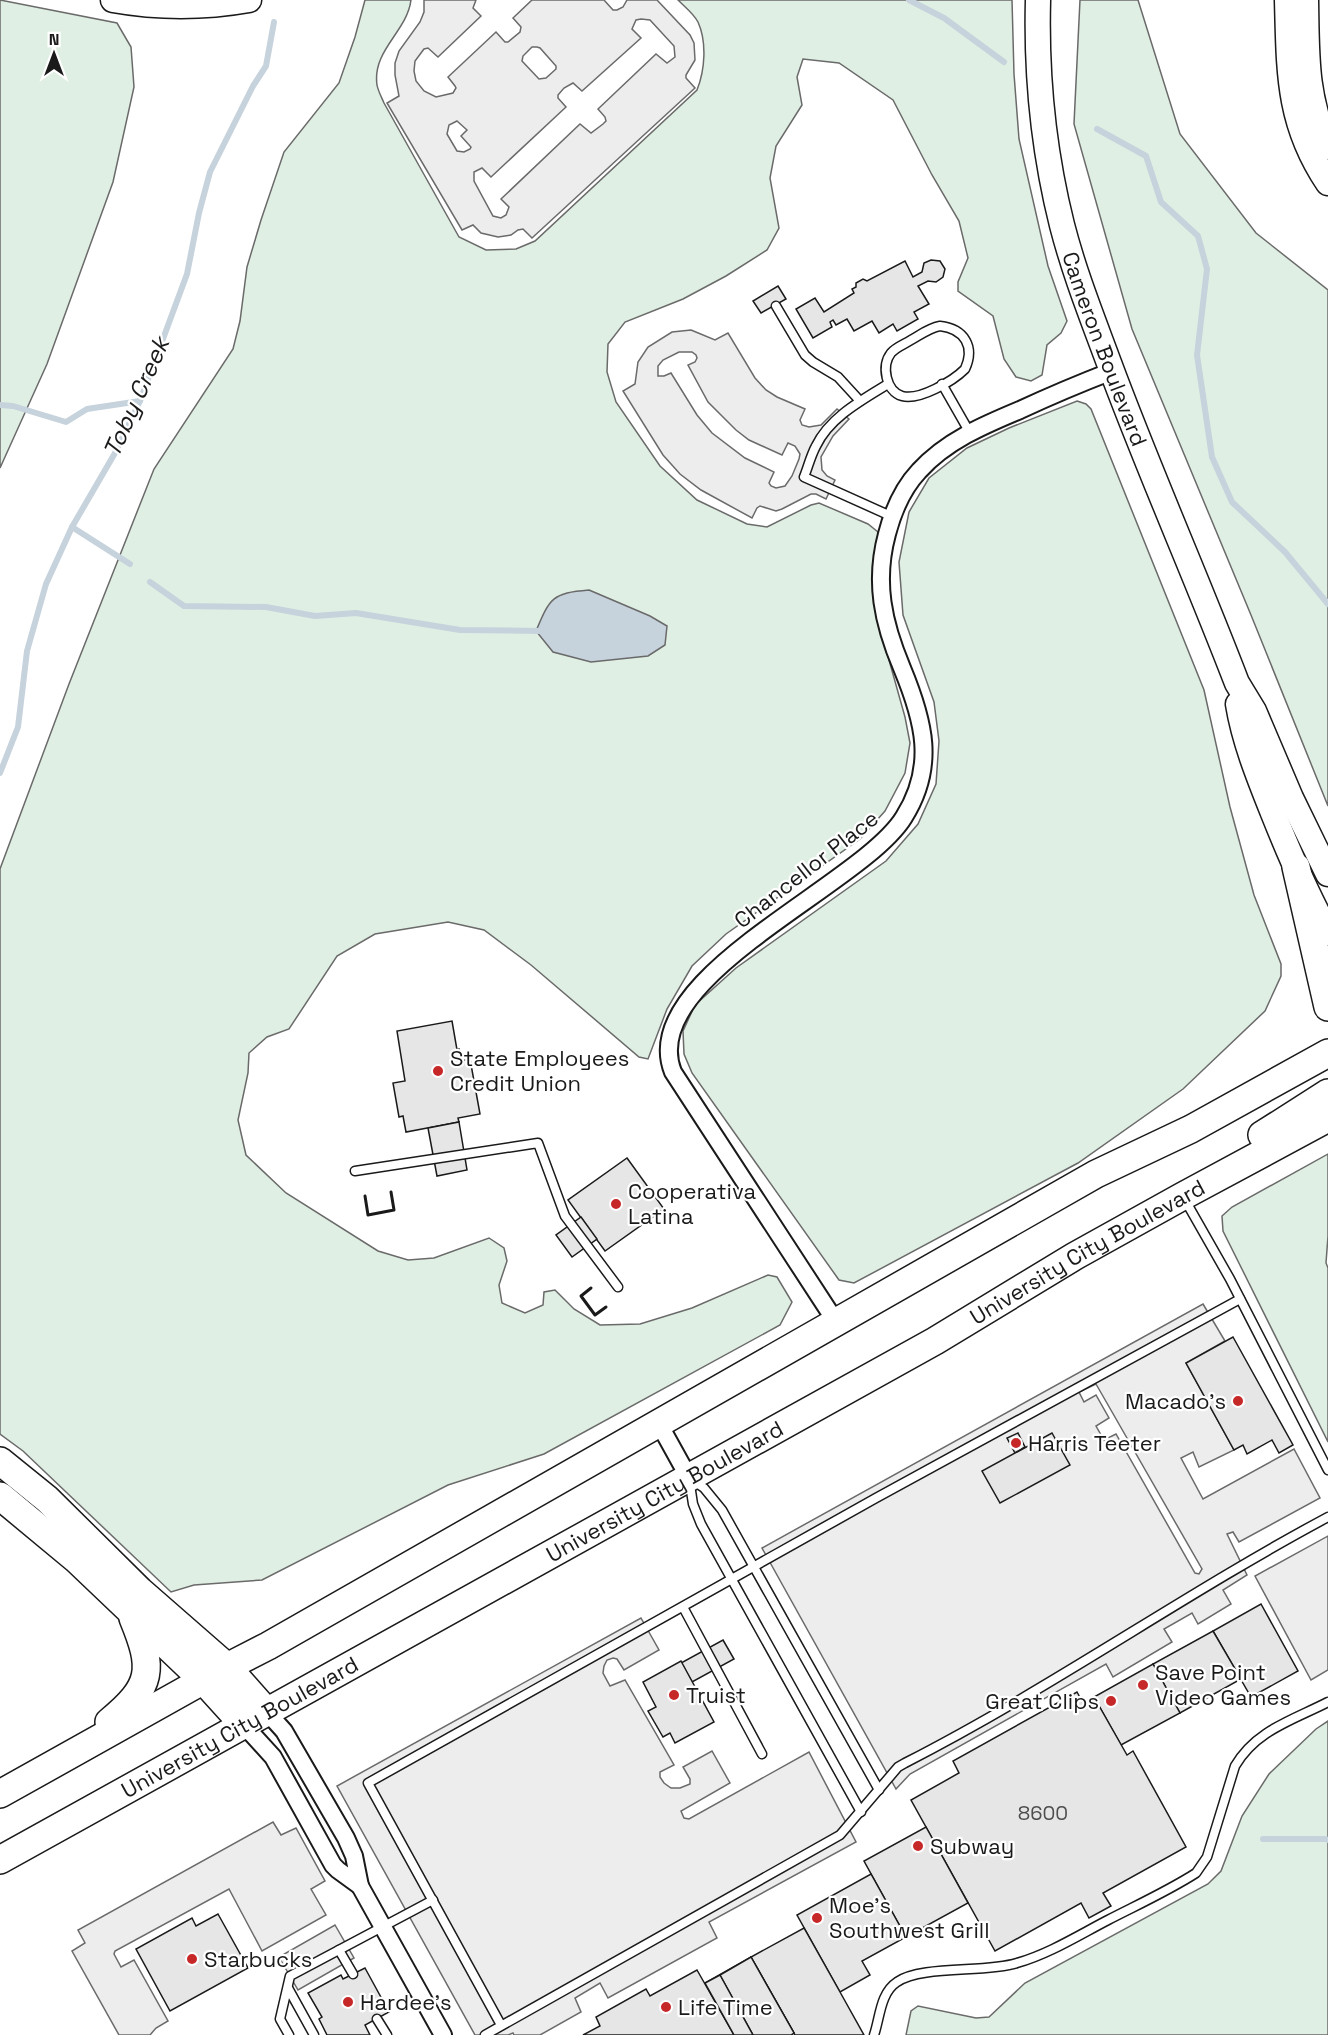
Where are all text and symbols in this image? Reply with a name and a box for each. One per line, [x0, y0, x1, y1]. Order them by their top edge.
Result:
north arrow [24, 24, 84, 84]
text: N [49, 29, 59, 50]
street label: Cameron Boulevard [1056, 248, 1154, 450]
water label: Toby Creek [96, 329, 177, 462]
street label: Chancellor Place [728, 804, 884, 934]
place label: State Employees Credit Union [450, 1044, 629, 1097]
marker: State Employees Credit Union [431, 1064, 445, 1078]
street label: University City Boulevard [965, 1173, 1210, 1331]
place label: Cooperativa Latina [628, 1177, 756, 1230]
marker: Cooperativa Latina [609, 1197, 623, 1211]
place label: Macado's [1125, 1387, 1226, 1415]
marker: Macado's [1231, 1394, 1245, 1408]
street label: University City Boulevard [541, 1414, 788, 1568]
place label: Harris Teeter [1028, 1429, 1161, 1457]
marker: Harris Teeter [1009, 1436, 1023, 1450]
street label: University City Boulevard [116, 1650, 363, 1804]
place label: Save Point Video Games [1155, 1658, 1291, 1711]
marker: Save Point Video Games [1136, 1678, 1150, 1692]
place label: Truist [686, 1681, 746, 1709]
place label: Great Clips [985, 1687, 1099, 1715]
marker: Truist [667, 1688, 681, 1702]
marker: Great Clips [1104, 1694, 1118, 1708]
house number: 8600 [1018, 1800, 1068, 1826]
place label: Subway [930, 1832, 1014, 1860]
marker: Subway [911, 1839, 925, 1853]
place label: Moe's Southwest Grill [829, 1891, 990, 1944]
marker: Moe's Southwest Grill [810, 1911, 824, 1925]
place label: Starbucks [204, 1945, 312, 1973]
marker: Starbucks [185, 1952, 199, 1966]
place label: Hardee's [360, 1988, 452, 2016]
place label: Life Time [678, 1993, 773, 2021]
marker: Hardee's [341, 1995, 355, 2009]
marker: Life Time [659, 2000, 673, 2014]

